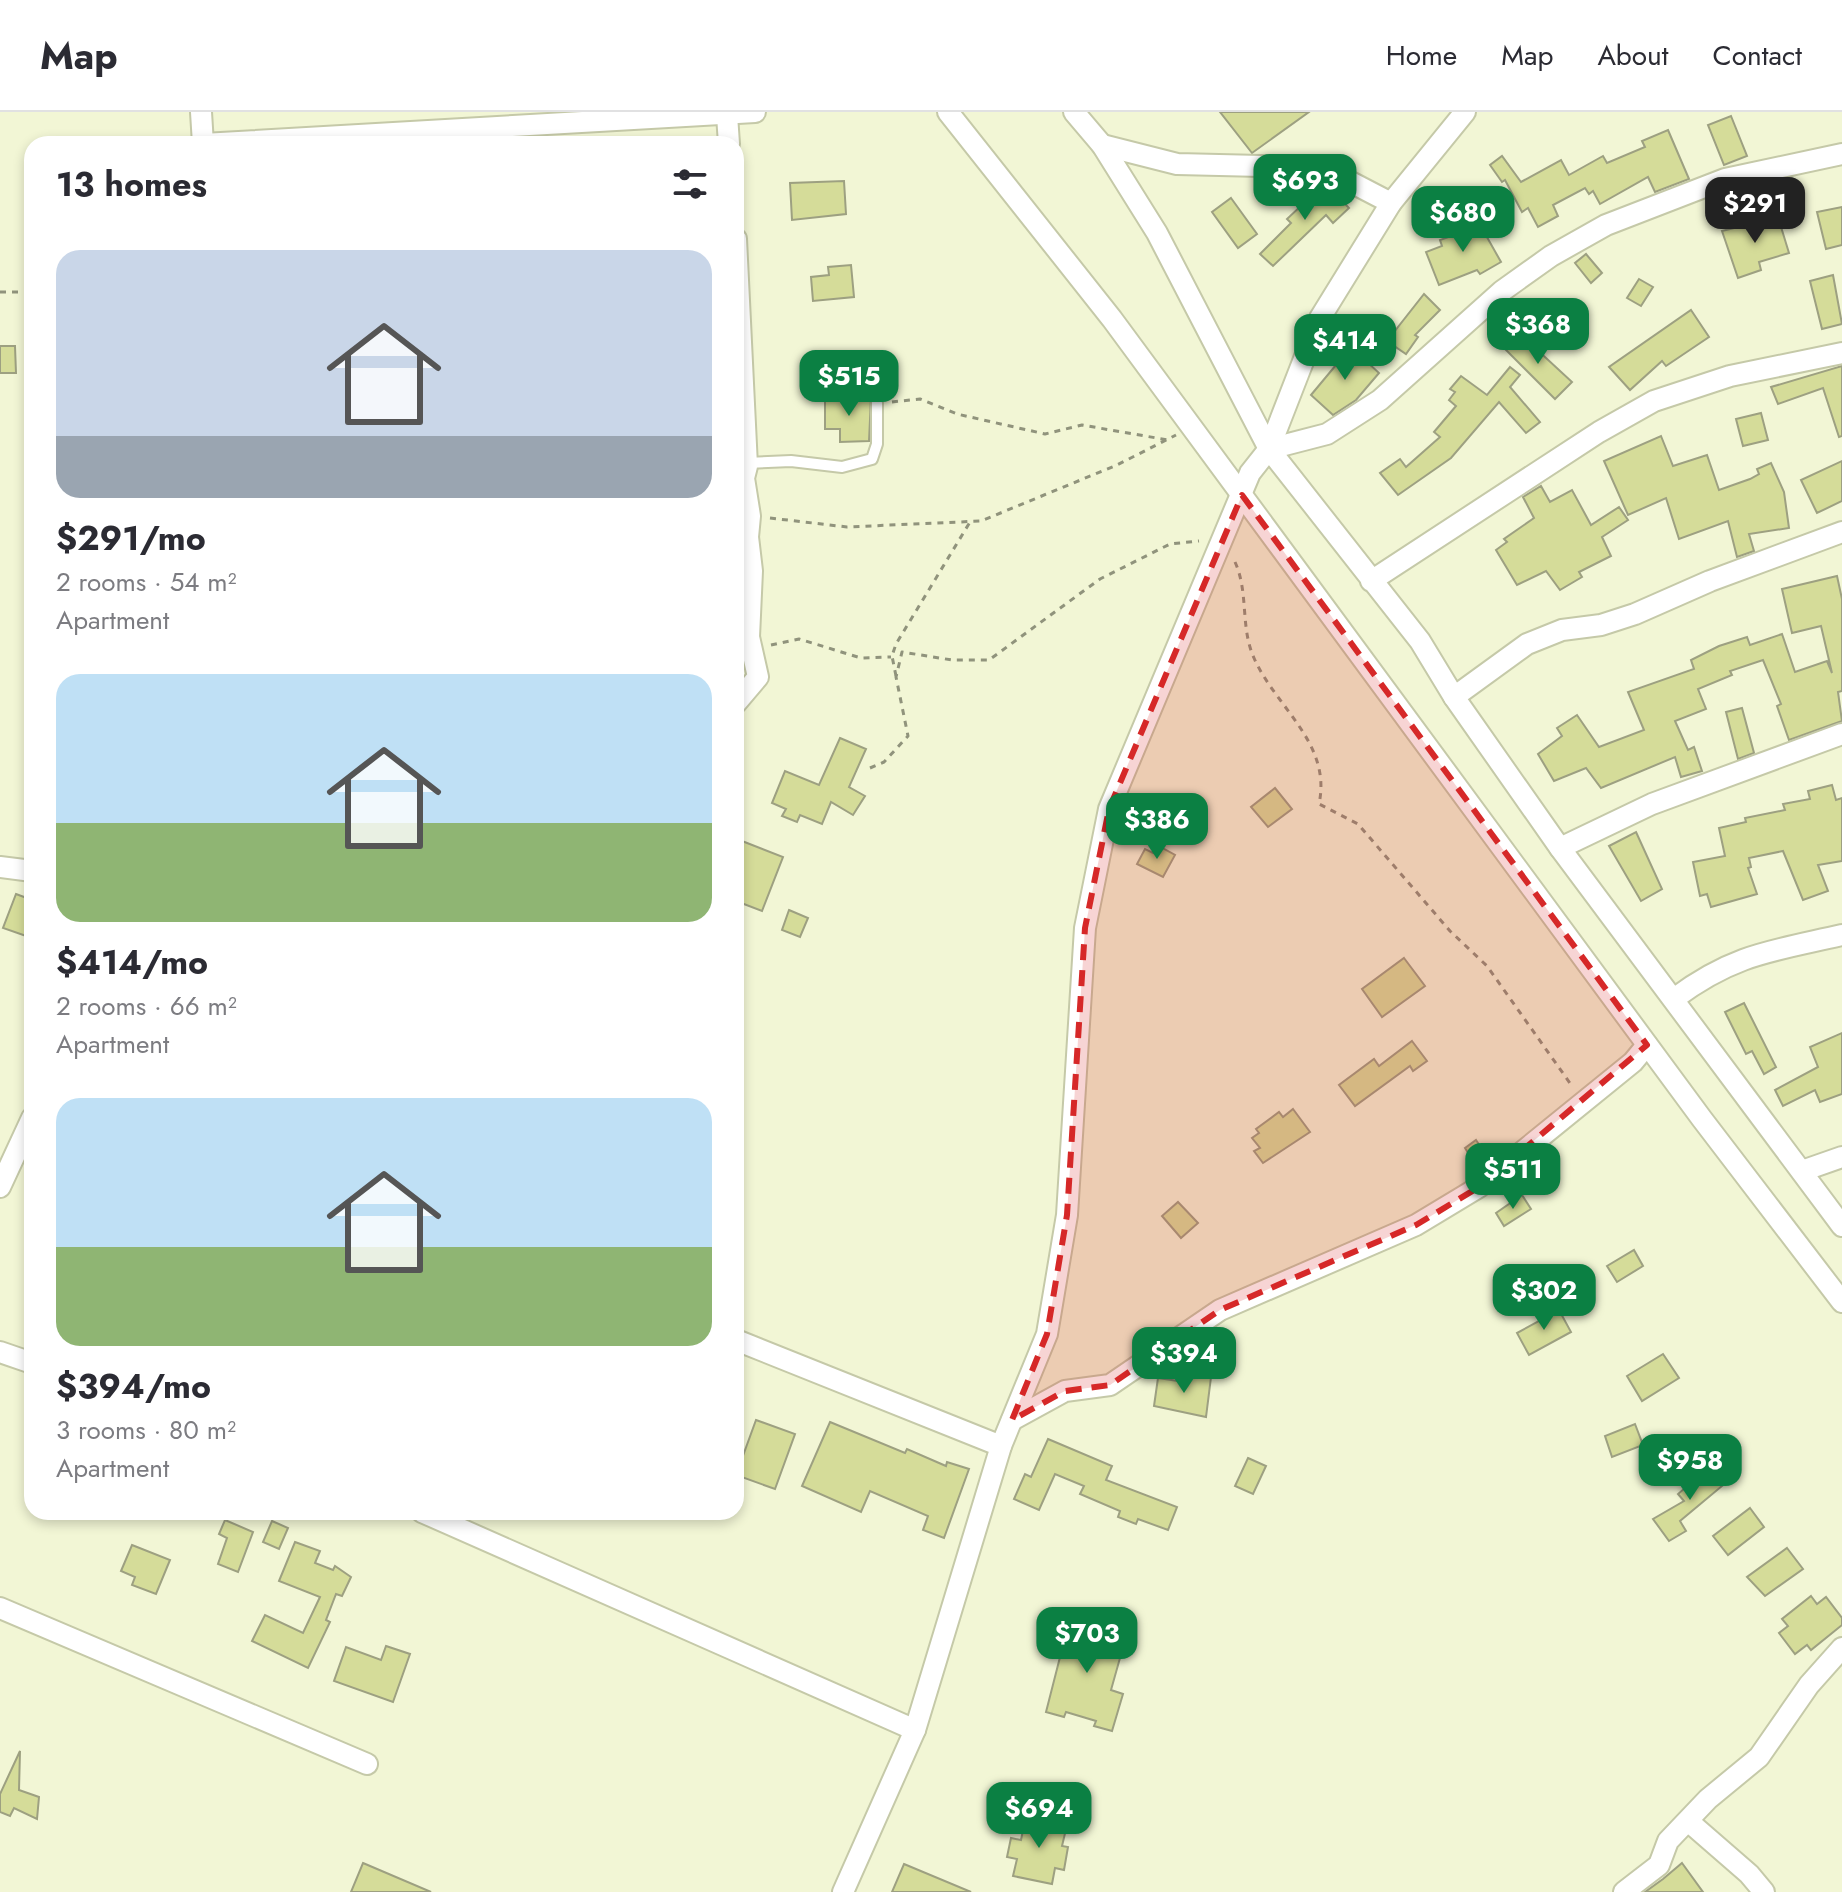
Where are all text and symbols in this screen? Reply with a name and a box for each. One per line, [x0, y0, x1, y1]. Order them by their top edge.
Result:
text: Map [40, 28, 118, 83]
text: Home [1386, 35, 1457, 76]
text: Map [1501, 35, 1553, 76]
text: About [1597, 35, 1669, 76]
text: Contact [1713, 35, 1802, 76]
pin: $693 [1258, 154, 1352, 222]
text: 13 homes [56, 160, 207, 209]
text: $693 [1271, 161, 1339, 199]
icon: filters [668, 162, 712, 206]
pin: $291 [1708, 177, 1802, 245]
text: $291 [1723, 184, 1787, 222]
pin: $680 [1416, 186, 1510, 254]
text: $680 [1429, 193, 1497, 231]
pin: $368 [1491, 298, 1585, 366]
icon: home [312, 302, 456, 446]
text: $368 [1505, 305, 1571, 343]
pin: $414 [1298, 314, 1392, 382]
text: $414 [1312, 321, 1378, 359]
pin: $515 [802, 350, 896, 418]
text: $515 [818, 357, 880, 395]
text: $291/mo [56, 514, 206, 563]
text: 2 rooms · 54 m² [56, 563, 237, 601]
text: Apartment [56, 601, 169, 639]
icon: home [312, 726, 456, 870]
pin: $386 [1110, 793, 1204, 861]
text: $386 [1124, 800, 1190, 838]
text: $414/mo [56, 938, 208, 987]
text: 2 rooms · 66 m² [56, 987, 237, 1025]
text: Apartment [56, 1025, 169, 1063]
pin: $511 [1466, 1143, 1560, 1211]
icon: home [312, 1150, 456, 1294]
text: $511 [1483, 1150, 1543, 1188]
pin: $302 [1497, 1264, 1591, 1332]
text: $302 [1511, 1271, 1577, 1309]
pin: $394 [1137, 1327, 1231, 1395]
text: $394 [1150, 1334, 1218, 1372]
text: $394/mo [56, 1362, 211, 1411]
text: 3 rooms · 80 m² [56, 1411, 236, 1449]
pin: $958 [1643, 1434, 1737, 1502]
text: $958 [1657, 1441, 1723, 1479]
text: Apartment [56, 1449, 169, 1487]
pin: $703 [1040, 1607, 1134, 1675]
text: $703 [1054, 1614, 1120, 1652]
pin: $694 [992, 1782, 1086, 1850]
text: $694 [1004, 1789, 1074, 1827]

